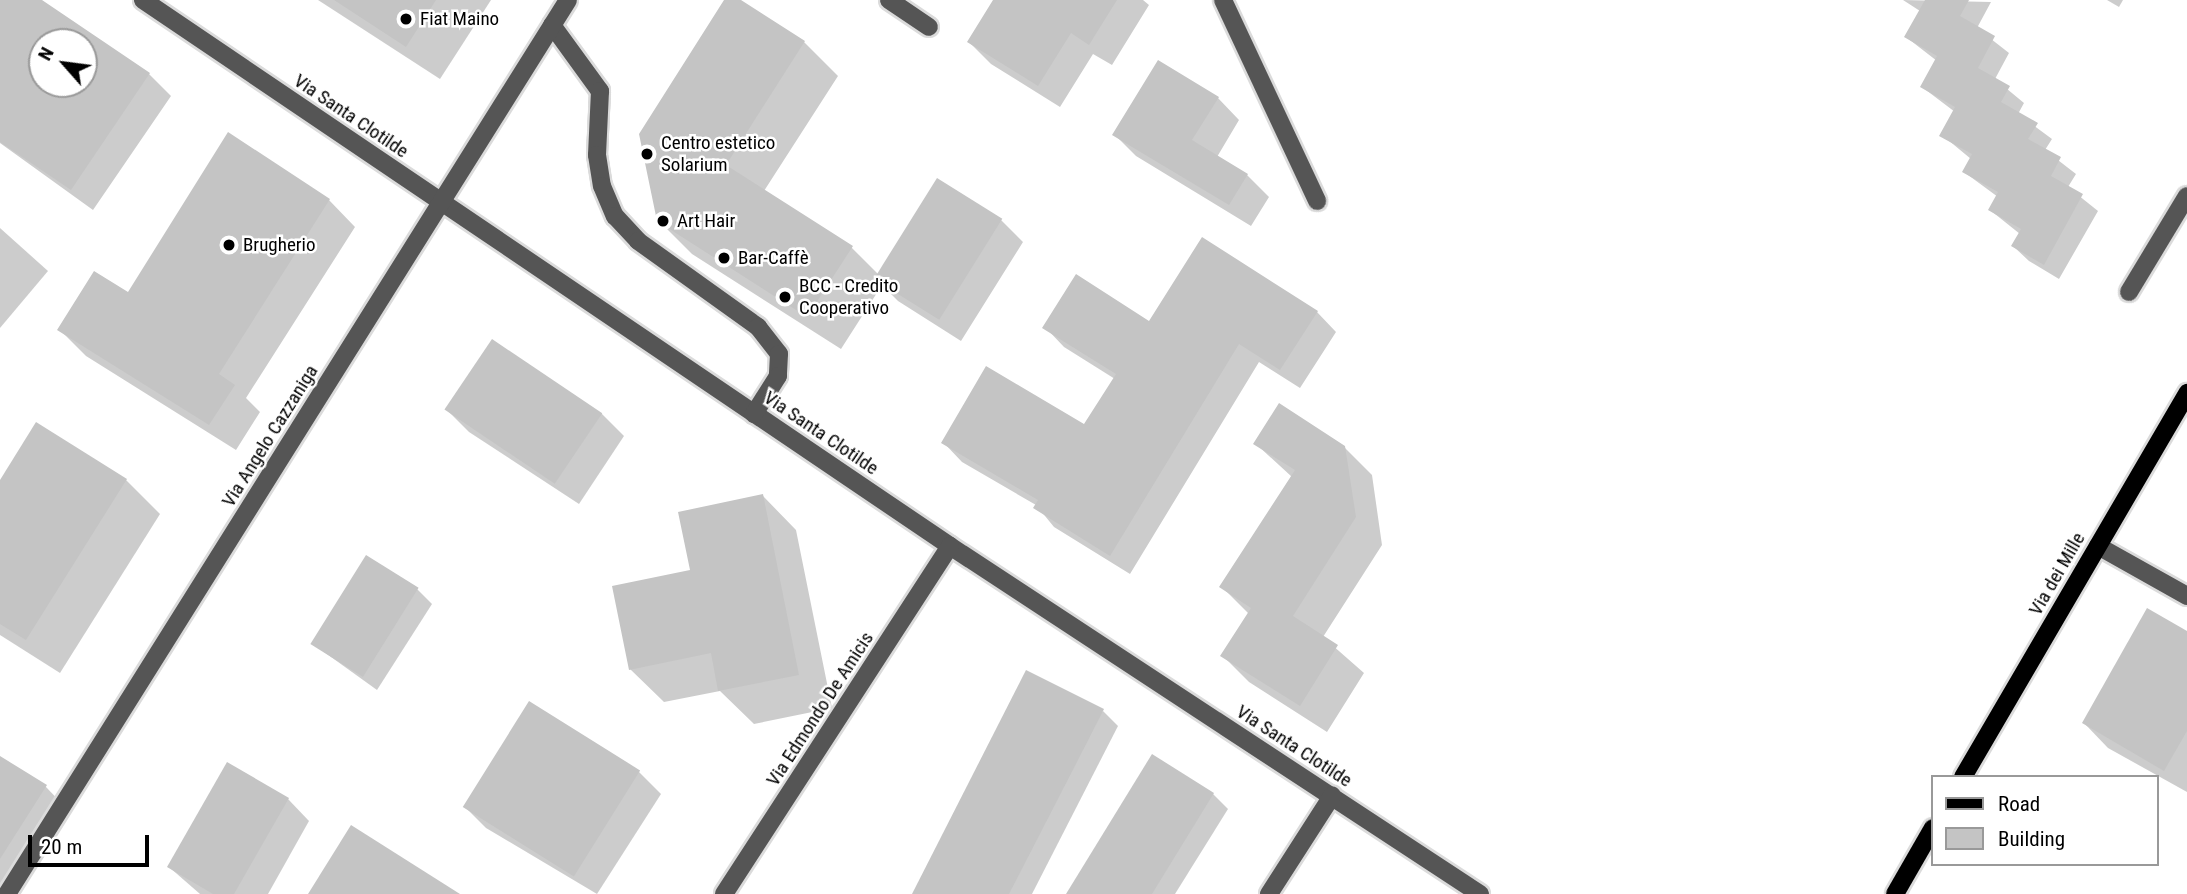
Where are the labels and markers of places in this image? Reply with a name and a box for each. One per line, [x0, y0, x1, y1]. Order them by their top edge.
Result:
place label: Fiat Maino [420, 8, 499, 30]
marker: Fiat Maino [398, 11, 414, 27]
place label: Centro estetico Solarium [661, 132, 775, 176]
marker: Centro estetico Solarium [639, 146, 655, 162]
place label: Art Hair [677, 210, 735, 232]
marker: Art Hair [655, 213, 671, 229]
place label: Brugherio [243, 234, 315, 256]
marker: Brugherio [221, 237, 237, 253]
place label: Bar-Caffè [738, 247, 809, 269]
marker: Bar-Caffè [716, 250, 732, 266]
place label: BCC - Credito Cooperativo [799, 275, 898, 319]
marker: BCC - Credito Cooperativo [777, 289, 793, 305]

